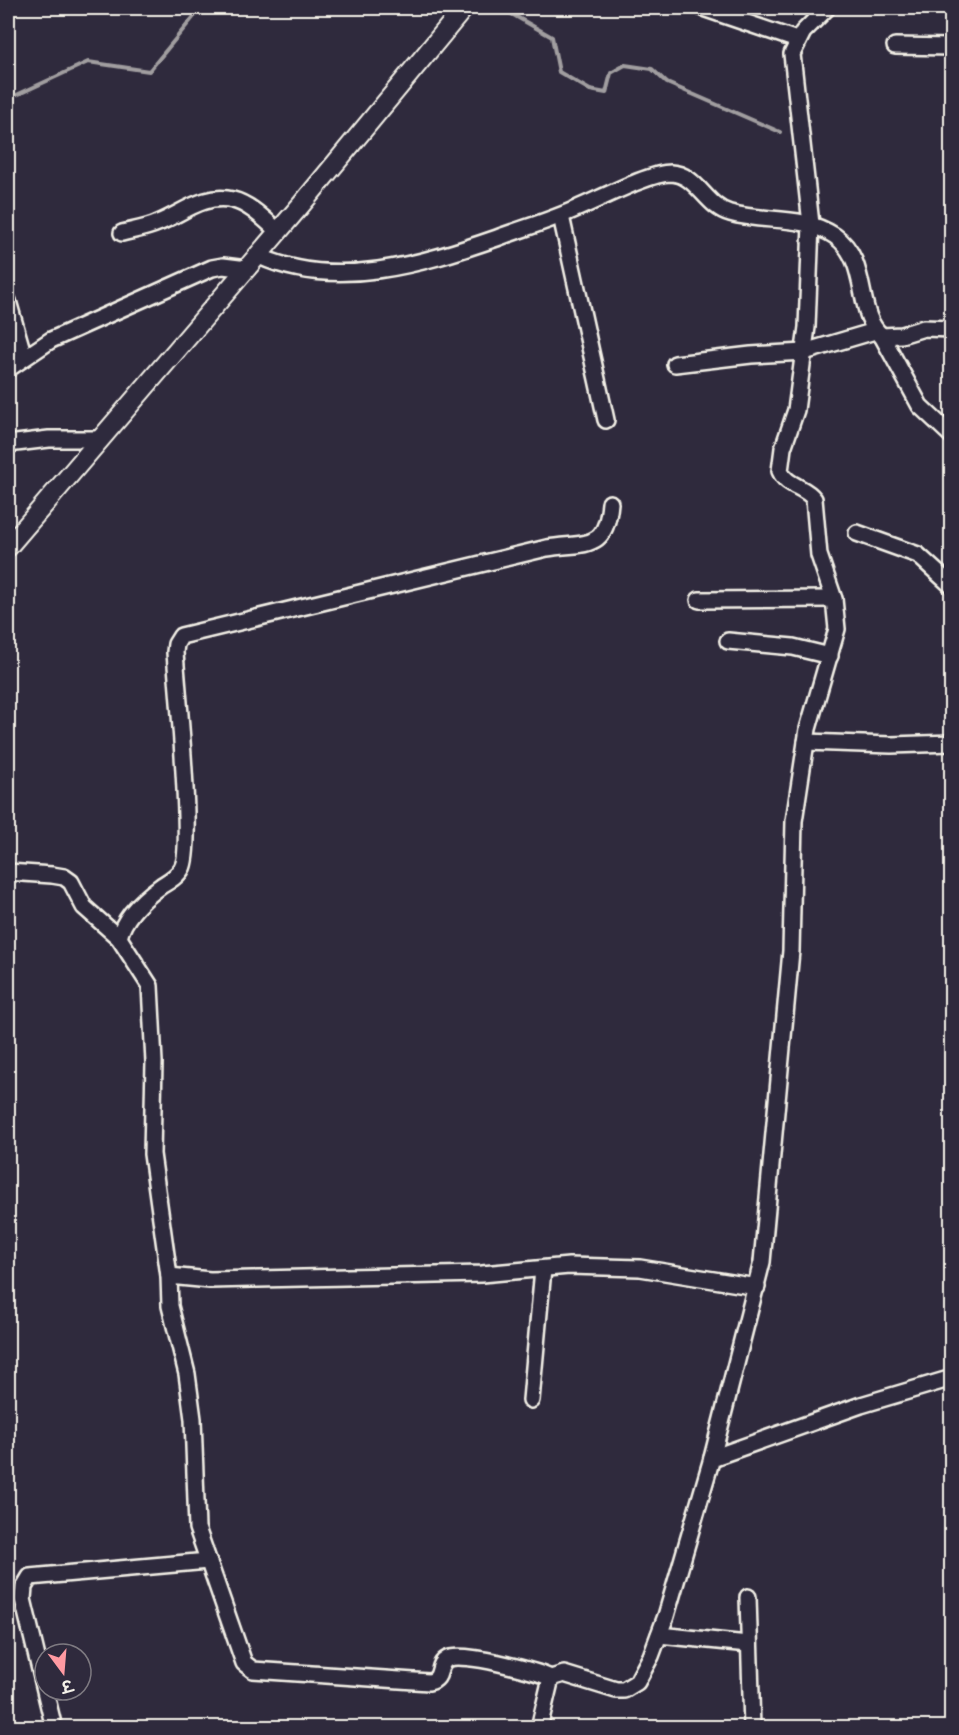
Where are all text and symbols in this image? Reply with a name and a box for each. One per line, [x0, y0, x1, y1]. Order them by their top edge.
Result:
north arrow [33, 1642, 93, 1702]
text: उ [58, 1674, 78, 1701]

